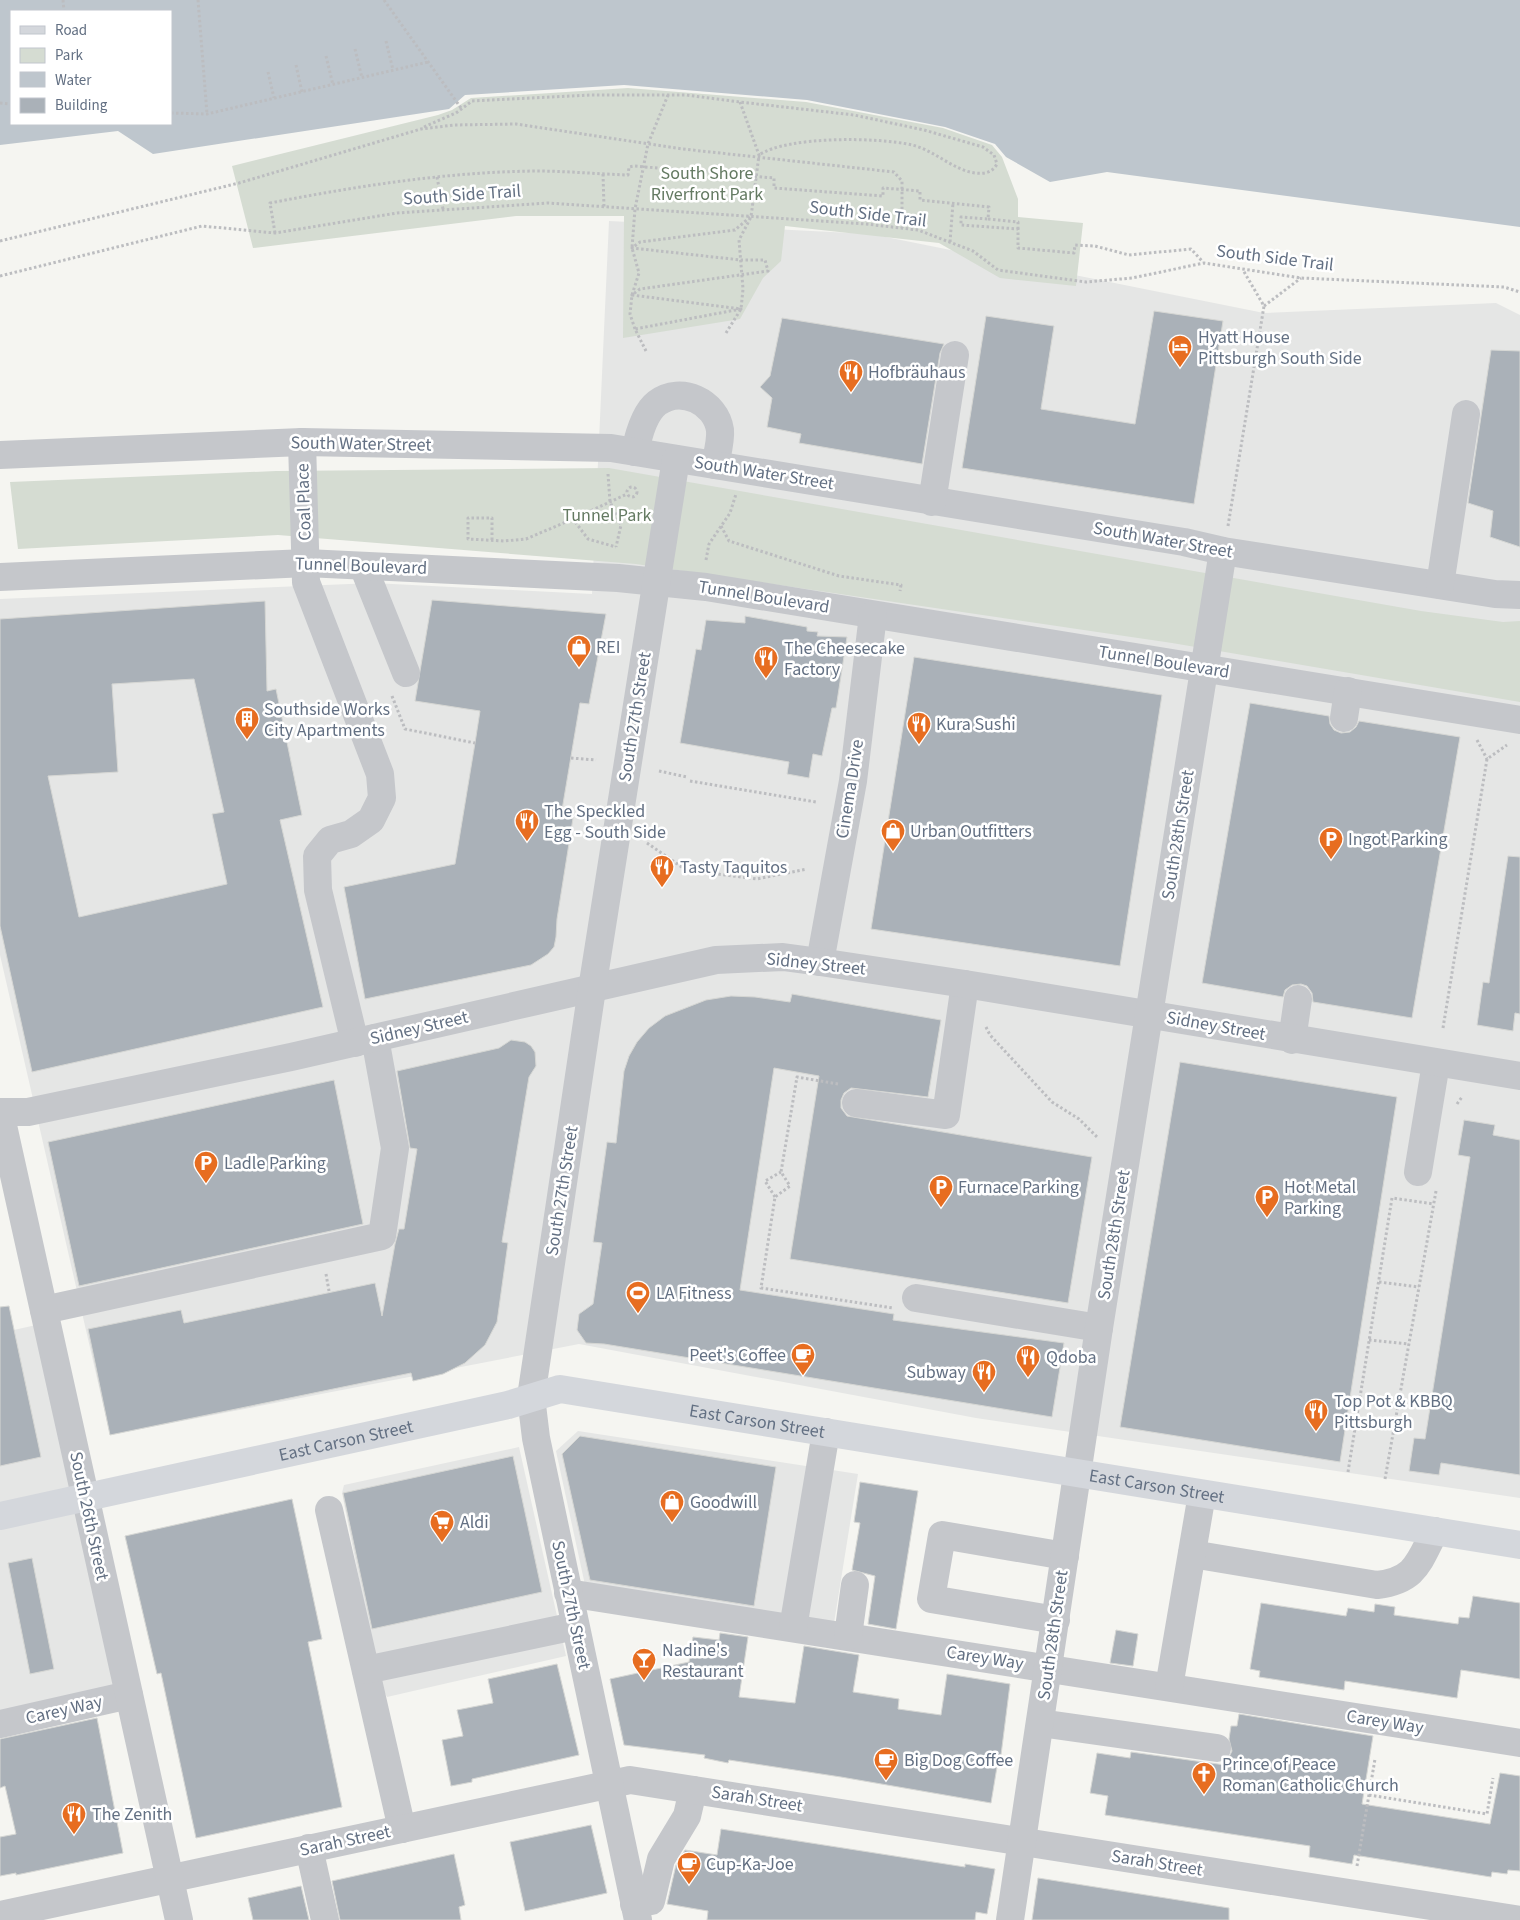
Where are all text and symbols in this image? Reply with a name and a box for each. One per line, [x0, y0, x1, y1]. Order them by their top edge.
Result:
legend [10, 10, 172, 125]
text: Road [55, 20, 87, 41]
text: Park [55, 45, 84, 66]
text: Water [55, 70, 92, 91]
text: Building [55, 95, 108, 116]
park label: South Shore Riverfront Park [651, 161, 763, 207]
street label: South Side Trail [402, 178, 522, 212]
street label: South Side Trail [808, 194, 928, 234]
street label: South Side Trail [1215, 238, 1335, 278]
place label: Hyatt House Pittsburgh South Side [1198, 325, 1362, 371]
hotel icon: Hyatt House Pittsburgh South Side [1167, 334, 1193, 368]
restaurant icon: Hofbräuhaus [838, 359, 864, 393]
place label: Hofbräuhaus [868, 360, 966, 385]
street label: South Water Street [290, 430, 432, 458]
street label: South Water Street [692, 450, 836, 496]
street label: Coal Place [290, 463, 318, 541]
park label: Tunnel Park [562, 503, 652, 528]
street label: South Water Street [1091, 515, 1235, 565]
street label: Tunnel Boulevard [294, 551, 428, 581]
street label: Tunnel Boulevard [697, 574, 831, 620]
shop icon: REI [566, 634, 592, 668]
place label: REI [596, 635, 620, 660]
place label: The Cheesecake Factory [784, 636, 905, 682]
street label: Tunnel Boulevard [1097, 639, 1231, 685]
restaurant icon: The Cheesecake Factory [753, 645, 779, 679]
street label: South 27th Street [612, 650, 658, 784]
place label: Southside Works City Apartments [264, 697, 390, 743]
building icon: Southside Works City Apartments [234, 706, 260, 740]
restaurant icon: Kura Sushi [906, 711, 932, 745]
place label: Kura Sushi [936, 712, 1016, 737]
street label: Cinema Drive [830, 738, 870, 840]
street label: South 28th Street [1155, 768, 1201, 902]
place label: The Speckled Egg - South Side [544, 799, 666, 845]
restaurant icon: The Speckled Egg - South Side [514, 808, 540, 842]
shop icon: Urban Outfitters [880, 818, 906, 852]
place label: Urban Outfitters [910, 819, 1032, 844]
parking icon: Ingot Parking [1318, 826, 1344, 860]
place label: Ingot Parking [1348, 827, 1448, 852]
restaurant icon: Tasty Taquitos [649, 854, 675, 888]
place label: Tasty Taquitos [680, 855, 787, 880]
street label: Sidney Street [765, 946, 867, 982]
street label: Sidney Street [367, 1005, 471, 1051]
street label: Sidney Street [1165, 1005, 1267, 1047]
street label: South 27th Street [539, 1124, 585, 1258]
parking icon: Ladle Parking [193, 1150, 219, 1184]
place label: Ladle Parking [224, 1151, 326, 1176]
street label: South 28th Street [1091, 1168, 1137, 1302]
parking icon: Furnace Parking [928, 1174, 954, 1208]
place label: Furnace Parking [958, 1175, 1079, 1200]
place label: Hot Metal Parking [1284, 1175, 1356, 1221]
parking icon: Hot Metal Parking [1254, 1184, 1280, 1218]
sports icon: LA Fitness [625, 1280, 651, 1314]
place label: LA Fitness [656, 1281, 731, 1306]
cafe icon: Peet's Coffee [790, 1342, 816, 1376]
place label: Peet's Coffee [689, 1343, 786, 1368]
restaurant icon: Qdoba [1015, 1344, 1041, 1378]
place label: Qdoba [1046, 1345, 1096, 1370]
restaurant icon: Subway [971, 1359, 997, 1393]
place label: Subway [906, 1360, 967, 1385]
place label: Top Pot & KBBQ Pittsburgh [1334, 1389, 1453, 1435]
street label: East Carson Street [687, 1398, 827, 1444]
restaurant icon: Top Pot & KBBQ Pittsburgh [1303, 1398, 1329, 1432]
street label: East Carson Street [276, 1414, 415, 1467]
street label: South 26th Street [63, 1449, 115, 1583]
street label: East Carson Street [1087, 1463, 1226, 1509]
shop icon: Goodwill [659, 1489, 685, 1523]
place label: Goodwill [690, 1490, 757, 1515]
supermarket icon: Aldi [429, 1509, 455, 1543]
place label: Aldi [460, 1510, 489, 1535]
street label: South 27th Street [545, 1538, 597, 1672]
street label: South 28th Street [1031, 1568, 1075, 1702]
place label: Nadine's Restaurant [662, 1638, 744, 1684]
street label: Carey Way [945, 1640, 1026, 1677]
bar icon: Nadine's Restaurant [631, 1647, 657, 1681]
street label: Carey Way [23, 1689, 105, 1731]
street label: Carey Way [1345, 1704, 1426, 1741]
cafe icon: Big Dog Coffee [873, 1747, 899, 1781]
place label: Big Dog Coffee [904, 1748, 1013, 1773]
place label: Prince of Peace Roman Catholic Church [1222, 1752, 1399, 1798]
church icon: Prince of Peace Roman Catholic Church [1191, 1761, 1217, 1795]
street label: Sarah Street [710, 1779, 804, 1819]
restaurant icon: The Zenith [61, 1801, 87, 1835]
place label: The Zenith [92, 1802, 172, 1827]
street label: Sarah Street [297, 1819, 393, 1863]
street label: Sarah Street [1110, 1843, 1204, 1883]
cafe icon: Cup-Ka-Joe [676, 1851, 702, 1885]
place label: Cup-Ka-Joe [706, 1852, 794, 1877]

